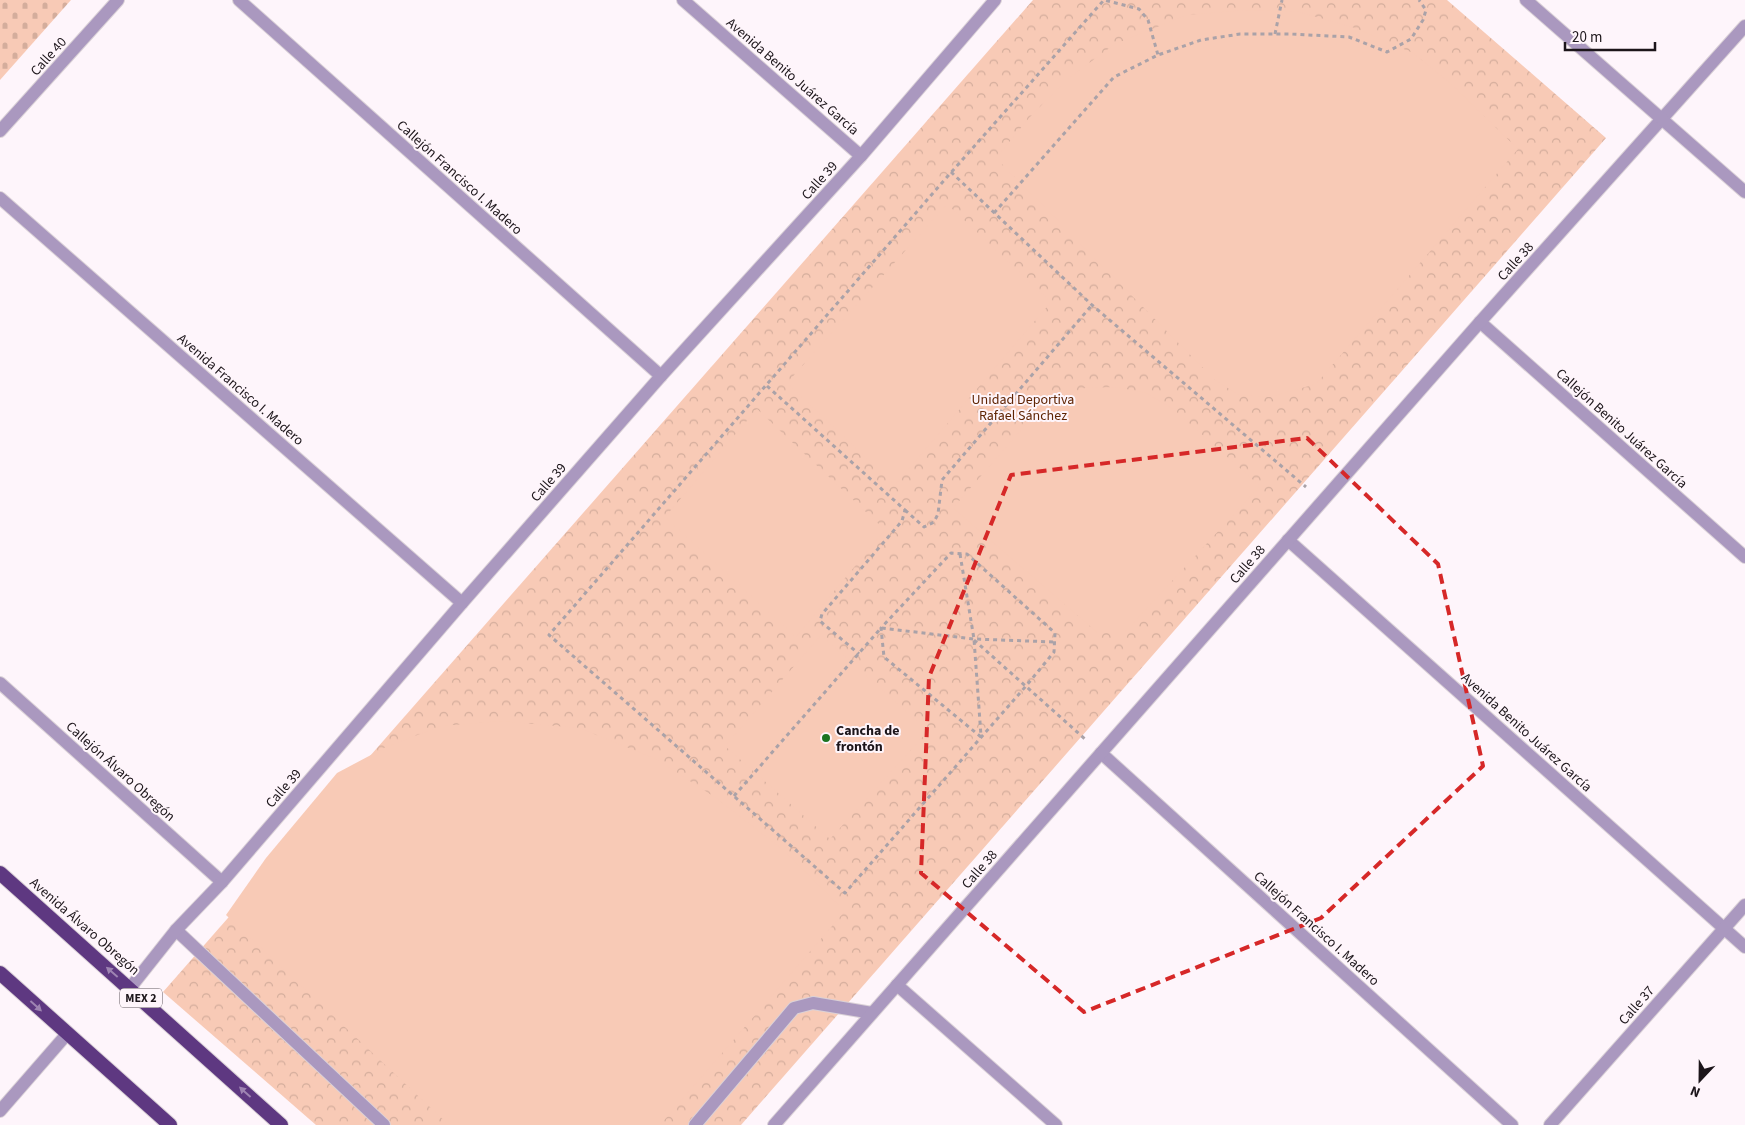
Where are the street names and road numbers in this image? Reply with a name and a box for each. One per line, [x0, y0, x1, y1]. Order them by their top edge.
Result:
street label: Avenida Benito Juárez García [722, 13, 863, 140]
street label: Calle 40 [26, 33, 72, 80]
street label: Callejón Francisco I. Madero [392, 116, 527, 240]
street label: Calle 39 [797, 157, 843, 204]
street label: Calle 38 [1493, 238, 1539, 285]
street label: Avenida Francisco I. Madero [173, 329, 308, 450]
street label: Callejón Benito Juárez García [1551, 364, 1692, 493]
street label: Calle 39 [526, 459, 571, 507]
street label: Calle 38 [1225, 541, 1270, 589]
street label: Avenida Benito Juárez García [1456, 668, 1596, 797]
street label: Callejón Álvaro Obregón [61, 717, 179, 826]
street label: Calle 39 [261, 765, 306, 813]
street label: Calle 38 [957, 846, 1002, 894]
street label: Callejón Francisco I. Madero [1249, 867, 1384, 991]
street label: Avenida Álvaro Obregón [25, 873, 144, 980]
street label: Calle 37 [1614, 982, 1659, 1030]
road number: MEX 2 [120, 988, 162, 1008]

